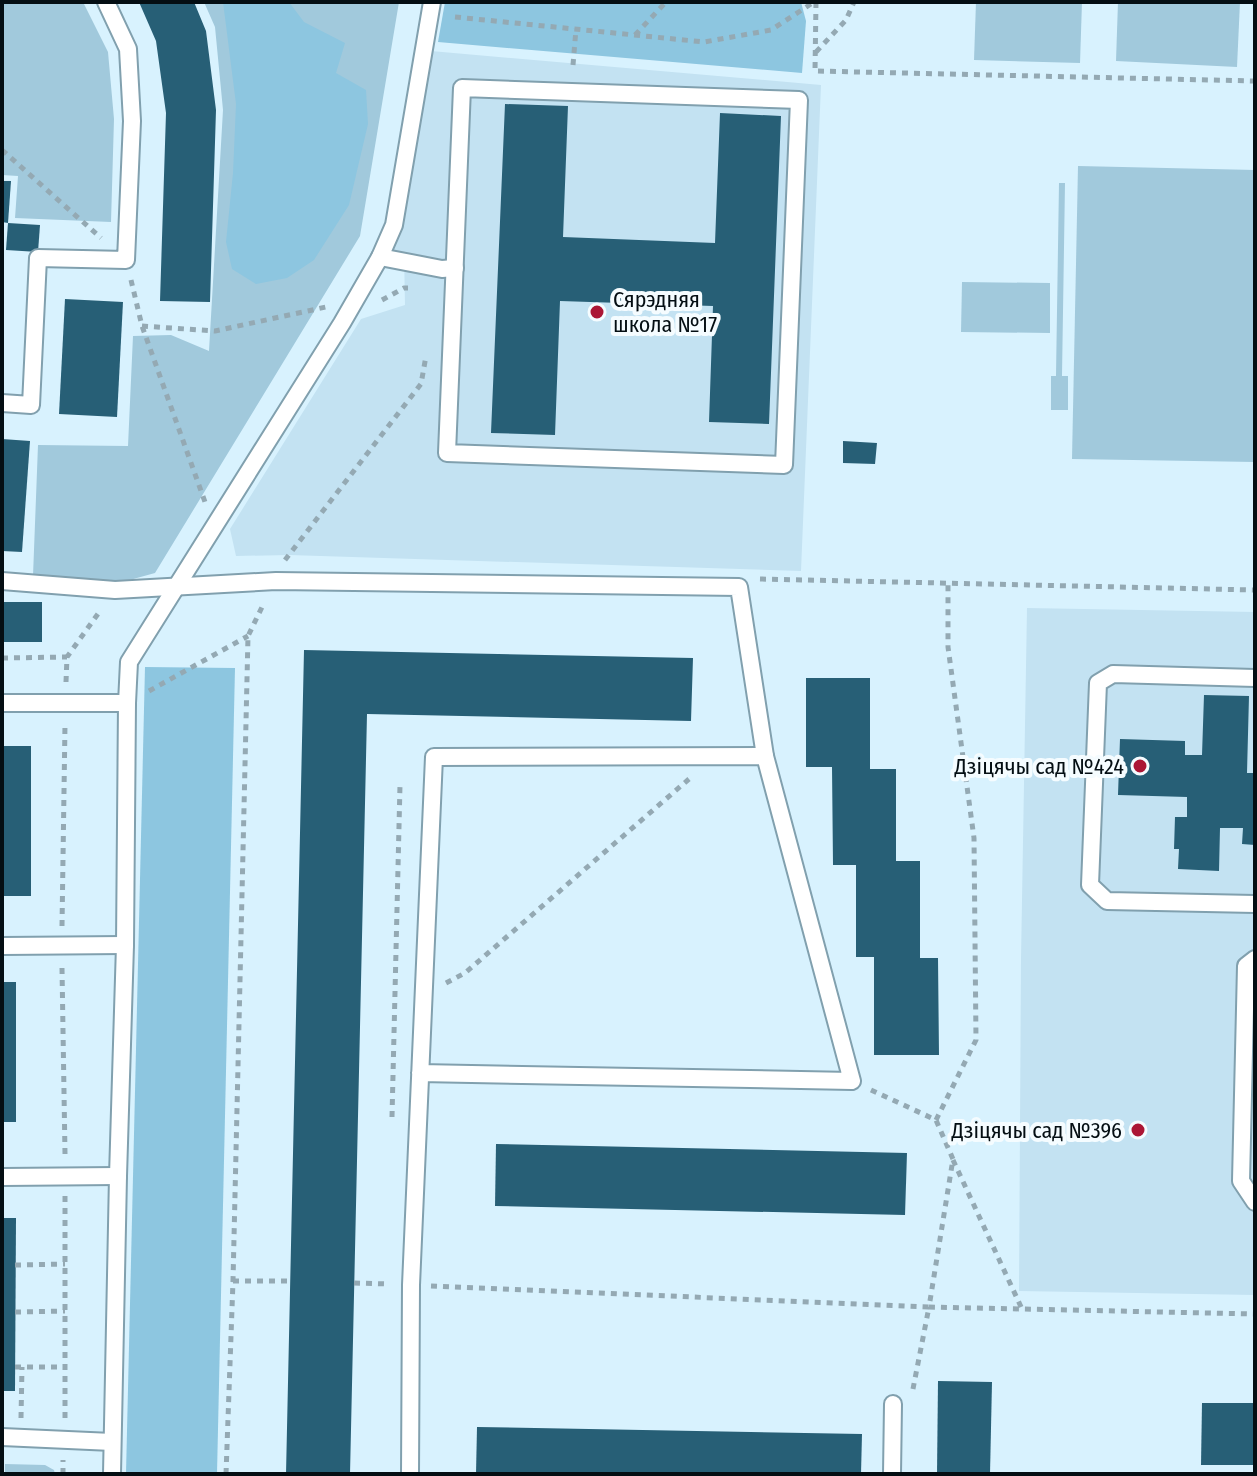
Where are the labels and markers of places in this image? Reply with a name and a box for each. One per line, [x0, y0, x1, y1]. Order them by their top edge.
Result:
place label: Сярэдняя школа №17 [613, 286, 717, 338]
marker: Сярэдняя школа №17 [588, 303, 606, 321]
place label: Дзіцячы сад №424 [954, 753, 1124, 780]
marker: Дзіцячы сад №424 [1131, 757, 1149, 775]
place label: Дзіцячы сад №396 [951, 1117, 1122, 1144]
marker: Дзіцячы сад №396 [1129, 1121, 1147, 1139]

